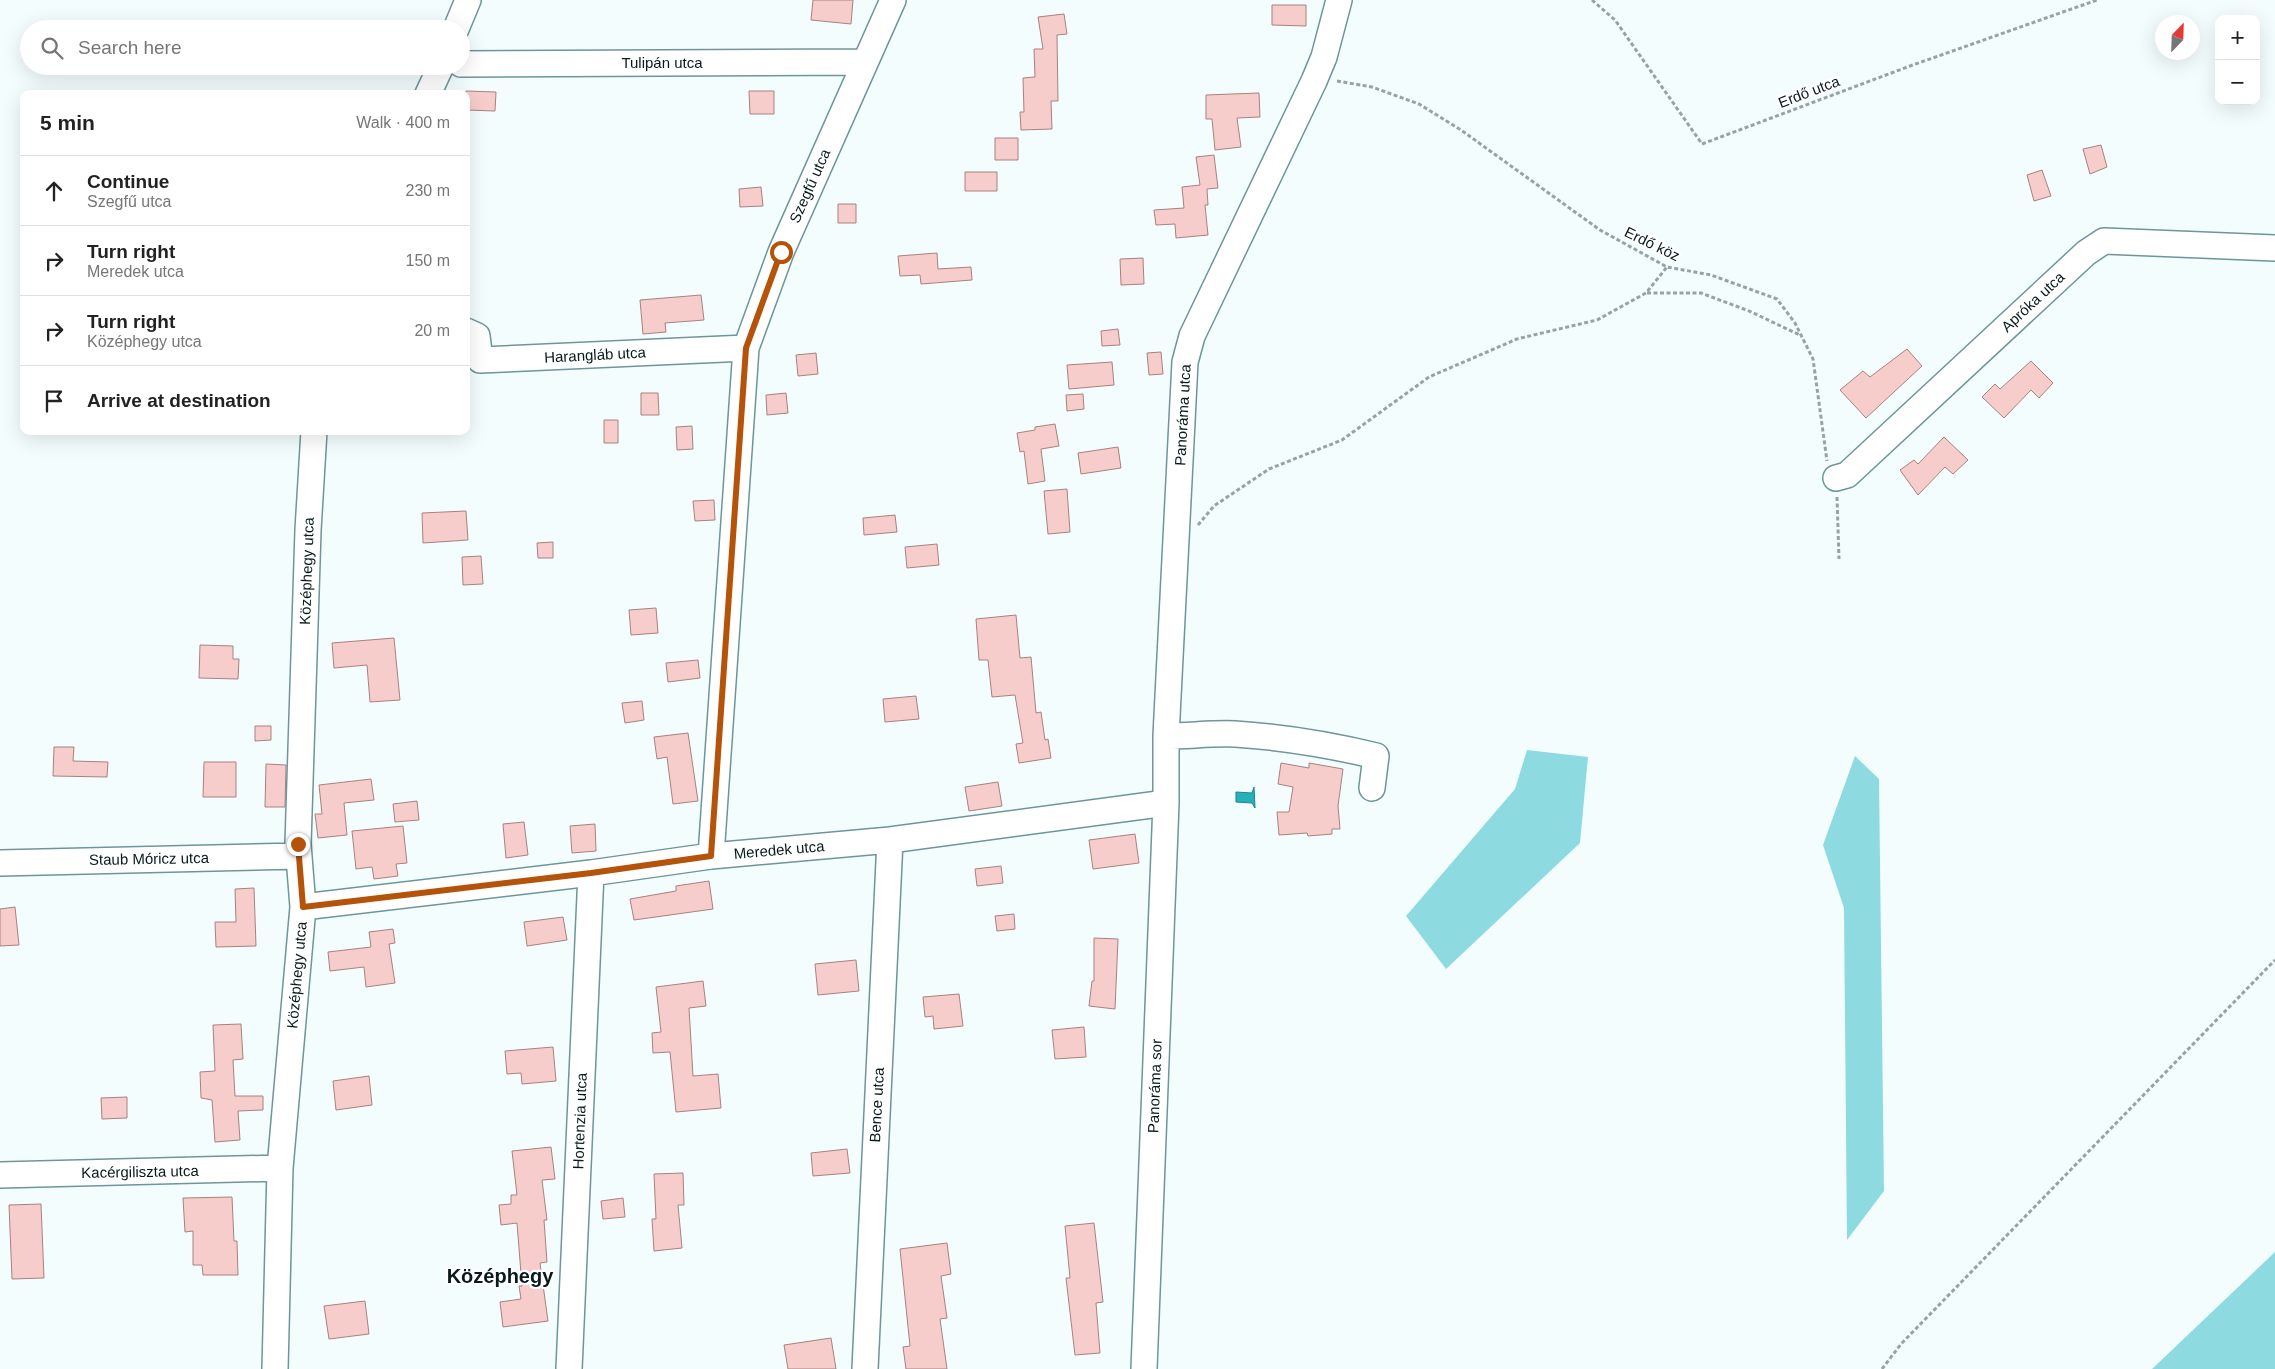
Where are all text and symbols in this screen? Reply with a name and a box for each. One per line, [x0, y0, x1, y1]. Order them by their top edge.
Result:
north arrow [2155, 15, 2200, 60]
map controls [2215, 15, 2260, 105]
button: + [2215, 15, 2260, 60]
search box [20, 20, 470, 75]
icon: search [38, 34, 66, 62]
text: Search here [78, 37, 182, 58]
street label: Tulipán utca [621, 54, 703, 71]
button: − [2215, 60, 2260, 105]
street label: Erdő utca [1776, 72, 1842, 111]
text: 5 min [40, 111, 95, 134]
text: Walk · 400 m [356, 114, 450, 131]
street label: Szegfű utca [786, 146, 834, 225]
text: Continue [87, 171, 169, 192]
icon: ahead [40, 177, 68, 205]
text: 230 m [406, 182, 450, 199]
text: Szegfű utca [87, 193, 172, 210]
street label: Erdő köz [1622, 223, 1683, 264]
text: Turn right [87, 241, 175, 262]
route start [770, 241, 793, 264]
icon: right [40, 247, 68, 275]
text: 150 m [406, 252, 450, 269]
text: Meredek utca [87, 263, 184, 280]
street label: Apróka utca [1998, 268, 2068, 335]
text: Turn right [87, 311, 175, 332]
icon: right [40, 317, 68, 345]
text: 20 m [414, 322, 450, 339]
text: Középhegy utca [87, 333, 202, 350]
street label: Harangláb utca [544, 343, 647, 366]
street label: Panoráma utca [1171, 363, 1194, 466]
icon: arrive [40, 387, 68, 415]
text: Arrive at destination [87, 390, 271, 411]
street label: Középhegy utca [296, 516, 317, 625]
route end [287, 833, 310, 856]
street label: Meredek utca [733, 837, 826, 862]
street label: Staub Móricz utca [89, 849, 210, 868]
street label: Középhegy utca [283, 920, 310, 1029]
street label: Panoráma sor [1144, 1039, 1165, 1133]
street label: Bence utca [866, 1066, 887, 1143]
street label: Hortenzia utca [569, 1072, 590, 1170]
street label: Kacérgiliszta utca [81, 1162, 200, 1181]
district label: Középhegy [447, 1265, 554, 1287]

